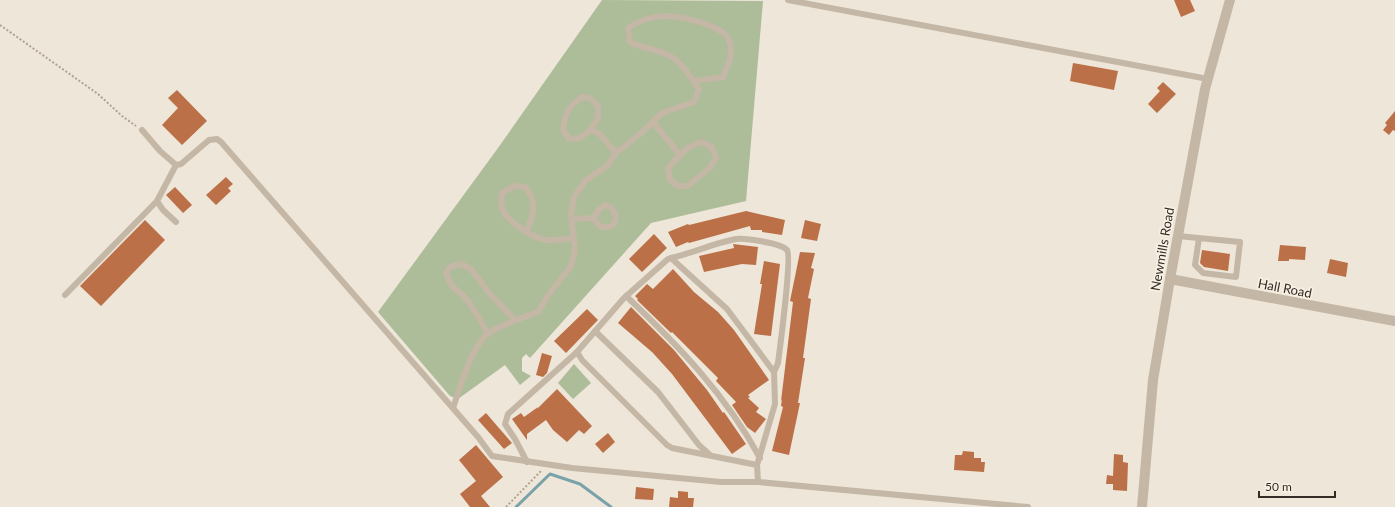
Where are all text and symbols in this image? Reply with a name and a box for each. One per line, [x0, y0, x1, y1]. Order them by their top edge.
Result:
street label: Newmills Road [1147, 206, 1177, 292]
street label: Hall Road [1257, 275, 1313, 301]
scale bar [1259, 473, 1335, 499]
text: 50 m [1265, 479, 1292, 494]

